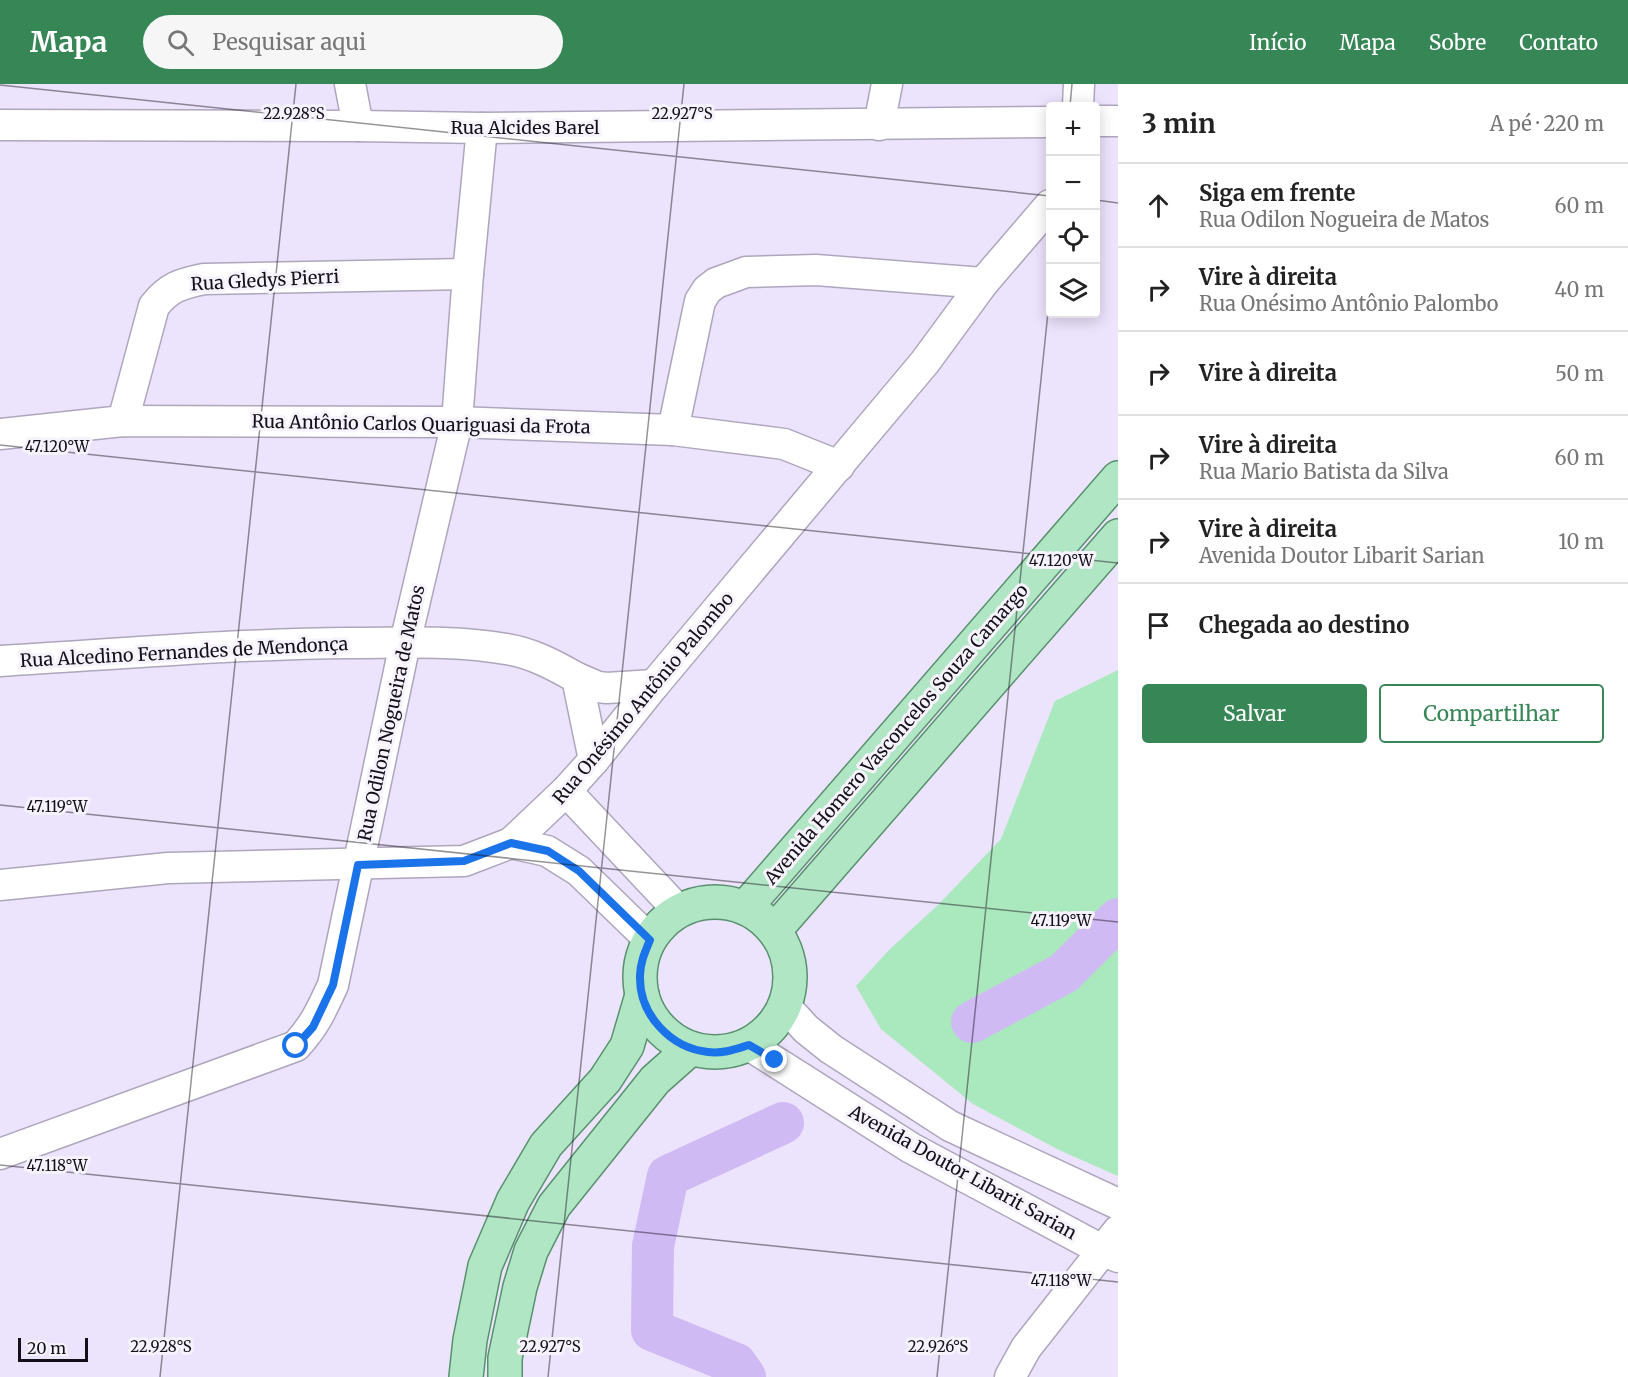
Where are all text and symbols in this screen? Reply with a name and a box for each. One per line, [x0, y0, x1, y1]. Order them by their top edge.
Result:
search box [143, 15, 563, 69]
text: Mapa [30, 24, 107, 60]
icon: search [164, 26, 197, 59]
text: Pesquisar aqui [212, 28, 366, 56]
text: Início [1249, 29, 1307, 56]
text: Mapa [1340, 29, 1396, 56]
text: Sobre [1429, 29, 1486, 56]
text: Contato [1519, 29, 1598, 56]
map controls [1046, 102, 1100, 318]
button: + [1046, 102, 1100, 156]
text: 22.928°S [263, 104, 325, 123]
text: 22.927°S [651, 104, 713, 123]
text: 3 min [1142, 107, 1216, 140]
text: A pé · 220 m [1490, 111, 1604, 136]
street label: Rua Alcides Barel [450, 116, 600, 139]
button: − [1046, 156, 1100, 210]
text: Siga em frente [1199, 179, 1355, 207]
icon: ahead [1142, 189, 1175, 222]
text: 60 m [1554, 193, 1604, 218]
text: Rua Odilon Nogueira de Matos [1199, 207, 1489, 232]
button: locate [1046, 210, 1100, 264]
text: Vire à direita [1199, 263, 1337, 291]
button: layers [1046, 264, 1100, 318]
street label: Rua Gledys Pierri [190, 265, 340, 295]
icon: right [1142, 273, 1175, 306]
text: 40 m [1554, 277, 1604, 302]
text: Rua Onésimo Antônio Palombo [1199, 291, 1499, 316]
icon: right [1142, 357, 1175, 390]
text: Vire à direita [1199, 359, 1337, 387]
text: 50 m [1555, 361, 1604, 386]
street label: Rua Antônio Carlos Quariguasi da Frota [251, 410, 591, 438]
text: Vire à direita [1199, 431, 1337, 459]
text: 47.120°W [25, 437, 90, 456]
icon: right [1142, 441, 1175, 474]
text: 60 m [1554, 445, 1604, 470]
text: Rua Mario Batista da Silva [1199, 459, 1449, 484]
text: Vire à direita [1199, 515, 1337, 543]
icon: right [1142, 525, 1175, 558]
text: 10 m [1558, 529, 1604, 554]
text: Avenida Doutor Libarit Sarian [1199, 543, 1485, 568]
text: 47.120°W [1029, 551, 1094, 570]
street label: Avenida Homero Vasconcelos Souza Camargo [758, 579, 1033, 890]
street label: Rua Odilon Nogueira de Matos [353, 583, 429, 843]
street label: Rua Onésimo Antônio Palombo [548, 587, 738, 809]
icon: arrive [1142, 609, 1175, 642]
text: Chegada ao destino [1199, 611, 1409, 639]
street label: Rua Alcedino Fernandes de Mendonça [19, 632, 349, 672]
button: Salvar [1142, 684, 1367, 743]
button: Compartilhar [1379, 684, 1604, 743]
text: 47.119°W [26, 797, 89, 816]
text: 47.119°W [1030, 911, 1093, 930]
route start [282, 1032, 308, 1058]
route end [761, 1046, 787, 1072]
street label: Avenida Doutor Libarit Sarian [844, 1099, 1081, 1244]
text: 47.118°W [26, 1156, 89, 1175]
text: 47.118°W [1030, 1271, 1093, 1290]
scale bar [18, 1335, 88, 1362]
text: 22.928°S [130, 1337, 192, 1356]
text: 22.927°S [519, 1337, 581, 1356]
text: 22.926°S [908, 1337, 968, 1356]
text: 20 m [27, 1338, 66, 1358]

